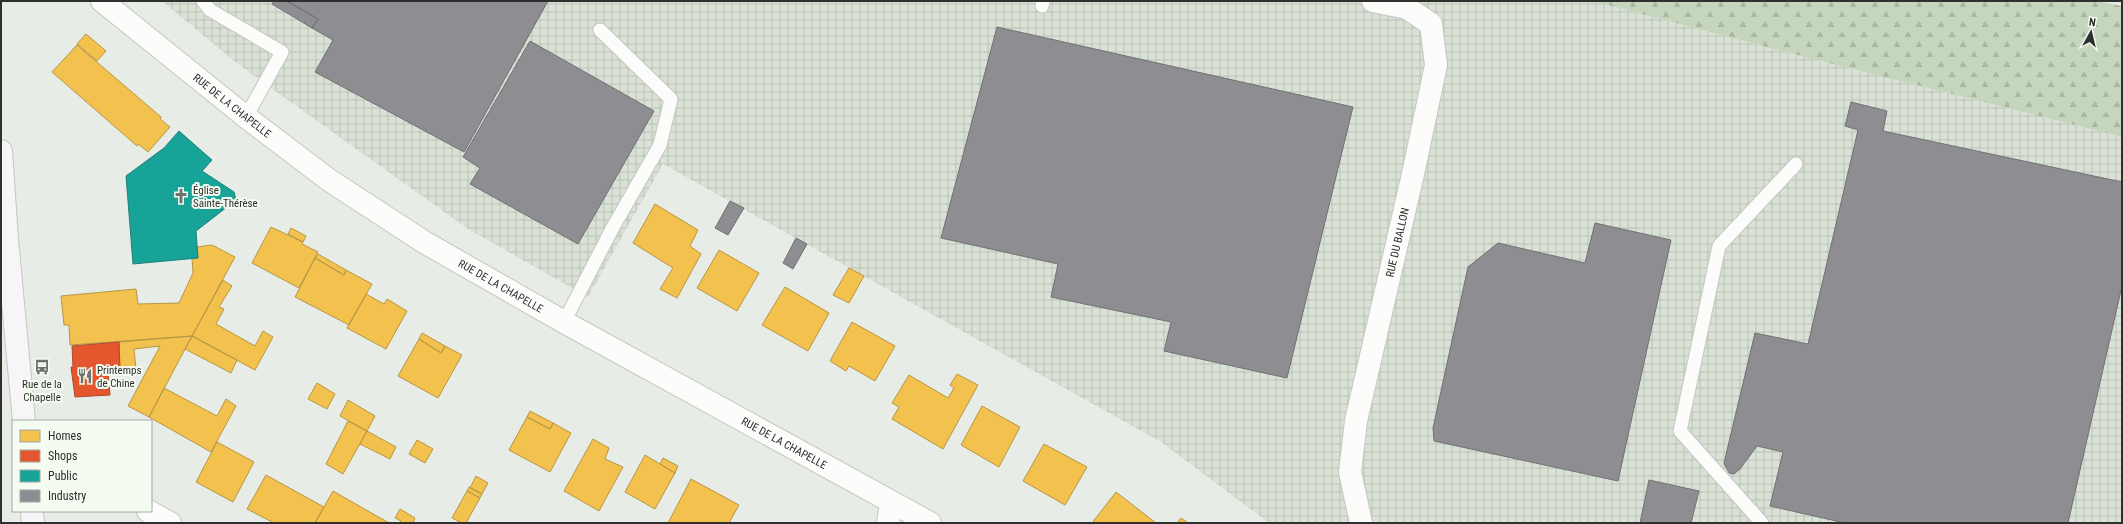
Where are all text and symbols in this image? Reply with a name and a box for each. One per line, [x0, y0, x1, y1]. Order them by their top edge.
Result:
north arrow [2071, 12, 2111, 52]
text: N [2088, 16, 2097, 30]
street label: RUE DE LA CHAPELLE [190, 71, 274, 141]
place label: Église Sainte-Thérèse [193, 184, 258, 210]
church icon: Église Sainte-Thérèse [172, 187, 190, 205]
street label: RUE DU BALLON [1383, 206, 1412, 278]
street label: RUE DE LA CHAPELLE [456, 257, 546, 316]
bus stop icon: Rue de la Chapelle [33, 358, 51, 376]
place label: Printemps de Chine [97, 364, 141, 390]
restaurant icon: Printemps de Chine [76, 367, 94, 385]
place label: Rue de la Chapelle [22, 378, 62, 404]
street label: RUE DE LA CHAPELLE [739, 415, 829, 472]
legend [12, 420, 152, 512]
text: Homes [48, 429, 82, 443]
text: Shops [48, 449, 77, 463]
text: Public [48, 469, 78, 483]
text: Industry [48, 489, 86, 503]

